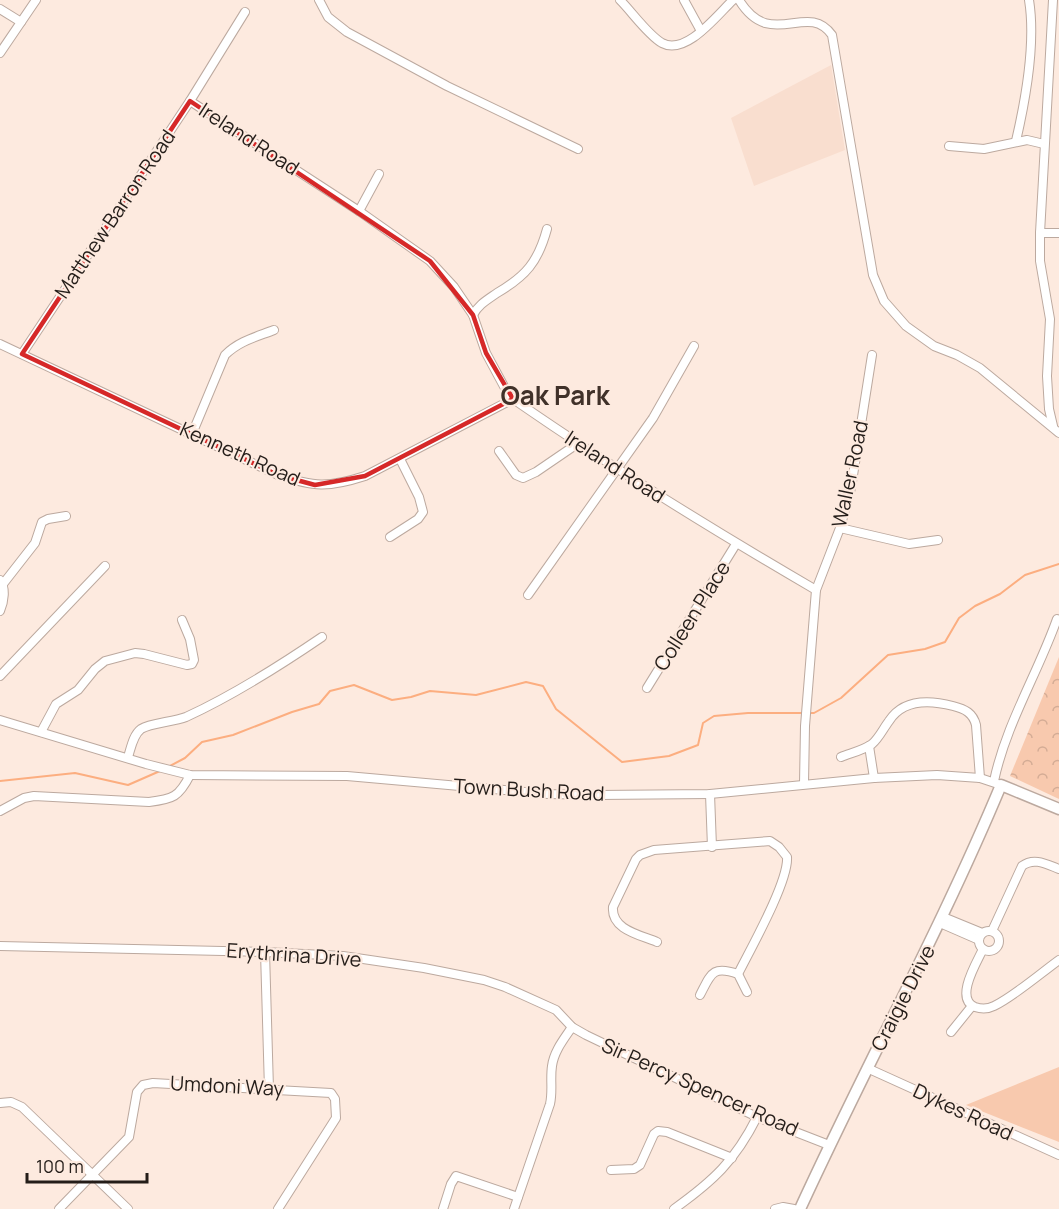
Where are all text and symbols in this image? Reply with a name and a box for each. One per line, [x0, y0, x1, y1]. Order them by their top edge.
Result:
street label: Ireland Road [194, 96, 305, 181]
street label: Matthew Barron Road [48, 124, 181, 303]
district label: Oak Park [500, 377, 611, 413]
street label: Kenneth Road [176, 415, 305, 492]
street label: Waller Road [825, 418, 874, 530]
street label: Ireland Road [560, 424, 671, 509]
street label: Colleen Place [647, 556, 736, 676]
street label: Town Bush Road [453, 772, 605, 807]
street label: Erythrina Drive [226, 936, 362, 973]
street label: Craigie Drive [864, 940, 941, 1056]
street label: Sir Percy Spencer Road [598, 1031, 803, 1142]
street label: Umdoni Way [169, 1069, 285, 1102]
street label: Dykes Road [909, 1077, 1018, 1146]
scale bar [27, 1146, 147, 1184]
text: 100 m [36, 1154, 84, 1178]

